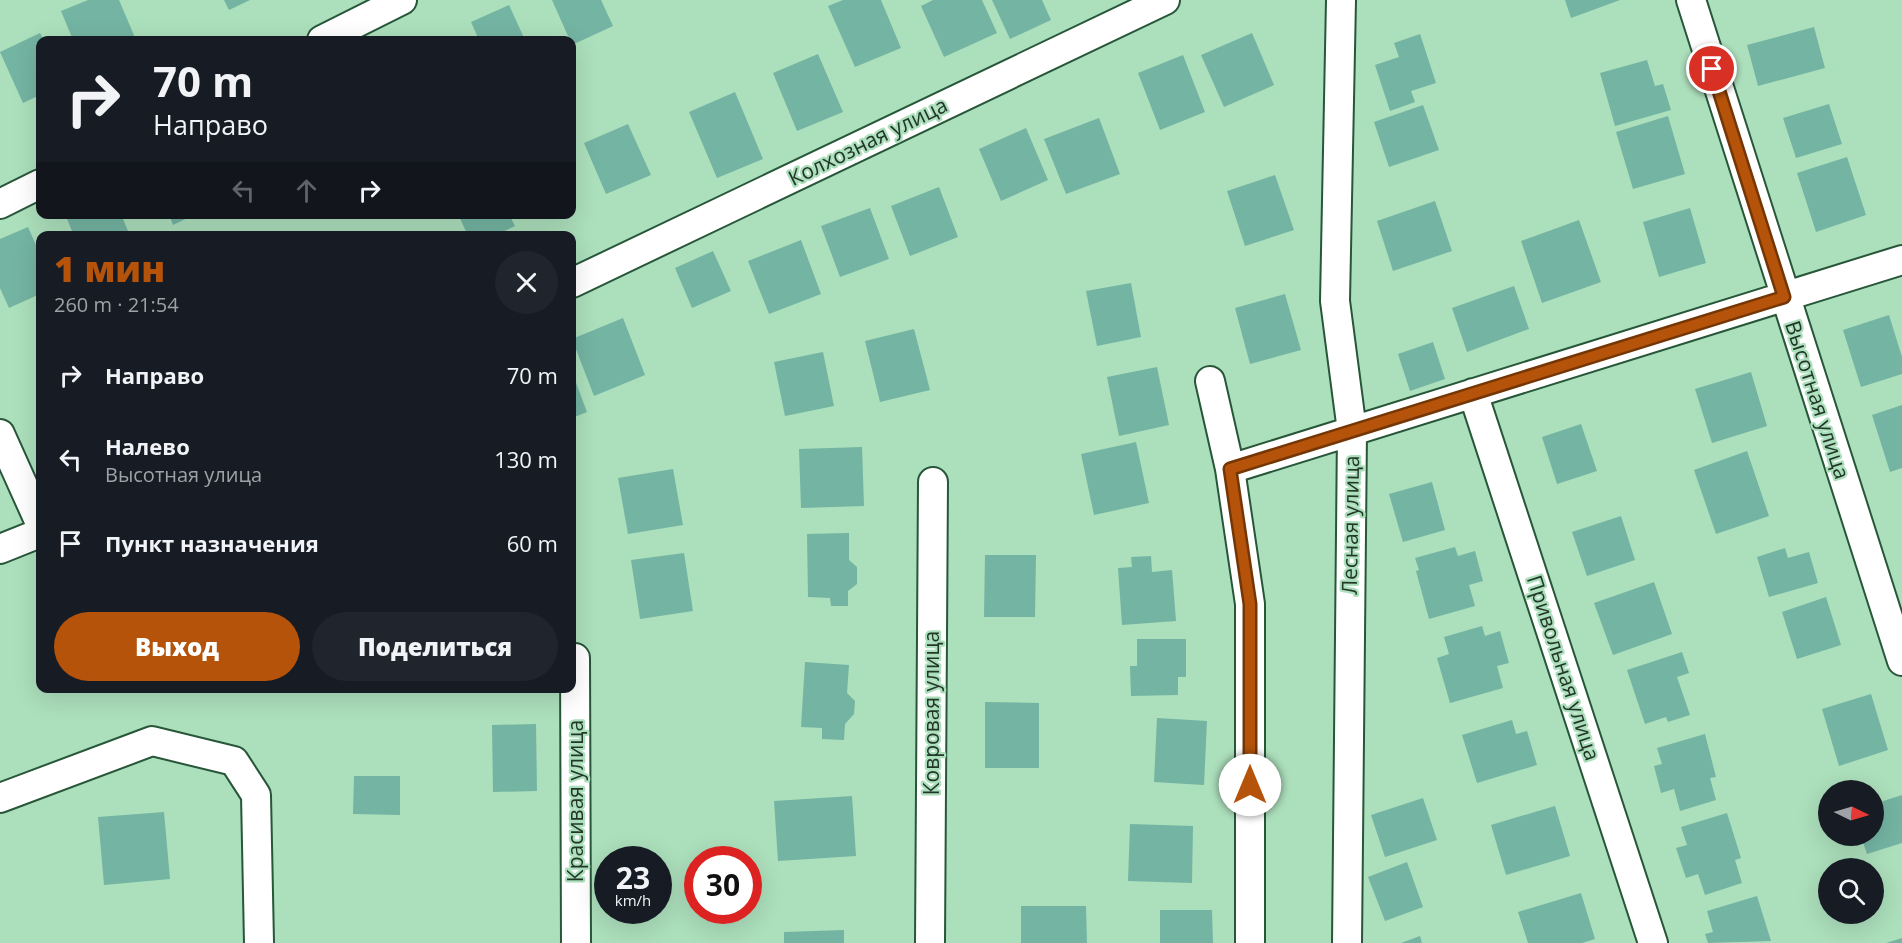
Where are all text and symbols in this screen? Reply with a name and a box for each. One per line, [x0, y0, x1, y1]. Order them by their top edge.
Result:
pin [1686, 43, 1737, 94]
text: 70 m [153, 52, 253, 109]
icon: arrive [1695, 52, 1728, 85]
icon: right [54, 60, 132, 138]
street label: Колхозная улица [783, 90, 952, 192]
text: Направо [153, 106, 268, 143]
icon: left [227, 174, 260, 207]
icon: ahead [290, 174, 323, 207]
icon: right [353, 174, 386, 207]
text: 1 мин [54, 244, 165, 293]
button: close [495, 251, 558, 314]
text: 260 m · 21:54 [54, 291, 179, 318]
street label: Высотная улица [1779, 317, 1857, 482]
icon: right [54, 359, 87, 392]
text: Направо [105, 360, 204, 390]
text: 70 m [507, 360, 558, 390]
text: Налево [105, 431, 190, 461]
icon: left [54, 443, 87, 476]
text: 130 m [494, 444, 558, 474]
street label: Лесная улица [1335, 455, 1365, 595]
text: Высотная улица [105, 461, 262, 488]
icon: arrive [54, 527, 87, 560]
text: Пункт назначения [105, 528, 319, 558]
text: 60 m [507, 528, 558, 558]
street label: Привольная улица [1521, 571, 1607, 764]
button: Выход [54, 612, 300, 681]
button: Поделиться [312, 612, 558, 681]
street label: Ковровая улица [917, 631, 945, 795]
street label: Красивая улица [561, 720, 589, 882]
position arrow [1218, 753, 1282, 817]
north arrow [1818, 780, 1884, 846]
map controls [1818, 780, 1884, 924]
speed limit sign: 30 [684, 846, 762, 924]
text: 23 [616, 857, 650, 898]
button: search [1818, 858, 1884, 924]
text: km/h [615, 890, 651, 910]

